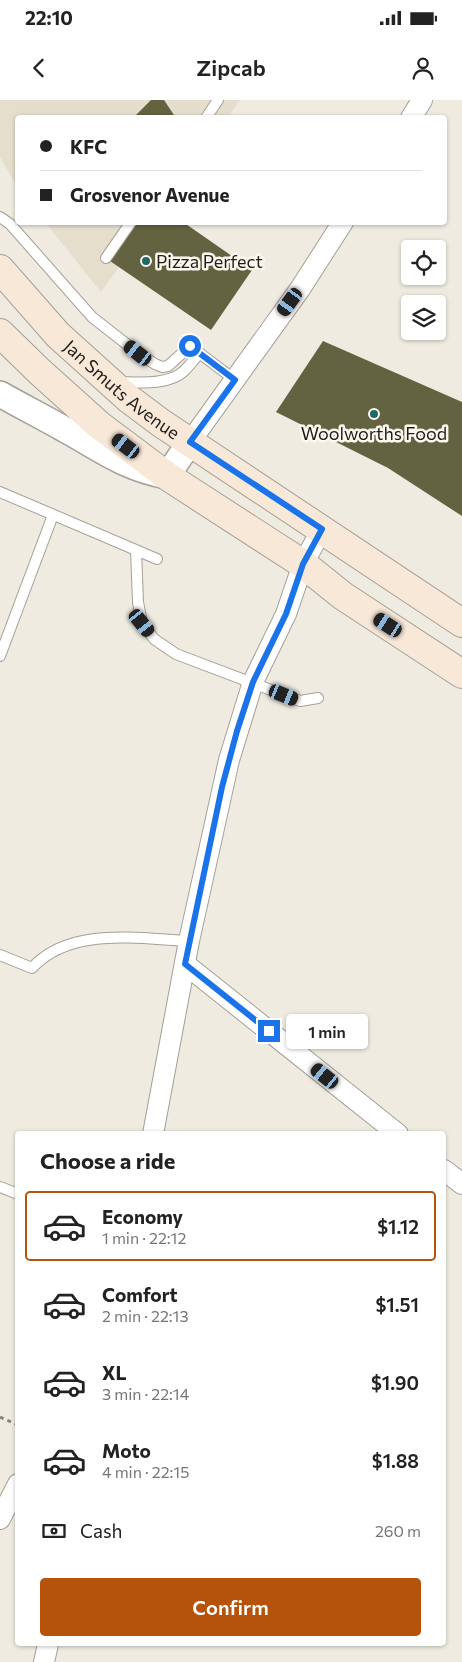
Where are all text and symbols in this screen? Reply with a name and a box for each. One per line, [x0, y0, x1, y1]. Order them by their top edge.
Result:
text: 22:10 [25, 6, 73, 29]
icon: back [25, 54, 53, 82]
text: Zipcab [196, 54, 266, 81]
icon: person [409, 54, 437, 82]
text: KFC [70, 135, 107, 158]
text: Grosvenor Avenue [70, 183, 229, 206]
map controls [401, 240, 446, 340]
button: locate [401, 240, 446, 285]
place label: Pizza Perfect [156, 250, 263, 272]
marker: Pizza Perfect [140, 255, 152, 267]
car [275, 285, 304, 319]
button: layers [401, 295, 446, 340]
street label: Jan Smuts Avenue [60, 335, 184, 444]
route start [179, 335, 201, 357]
car [121, 338, 154, 368]
marker: Woolworths Food [368, 408, 380, 420]
place label: Woolworths Food [301, 422, 447, 444]
car [109, 431, 142, 461]
car [126, 607, 157, 639]
car [371, 611, 404, 639]
car [267, 682, 300, 708]
callout: 1 min [286, 1014, 369, 1048]
route end [258, 1020, 280, 1042]
text: 1 min [308, 1022, 346, 1041]
car [308, 1061, 341, 1091]
text: Choose a ride [40, 1147, 175, 1174]
icon: car [42, 1204, 87, 1249]
text: Economy [102, 1205, 183, 1228]
text: $1.12 [377, 1215, 419, 1238]
text: 1 min · 22:12 [102, 1228, 186, 1247]
icon: car [42, 1282, 87, 1327]
text: Comfort [102, 1283, 178, 1306]
text: $1.51 [375, 1293, 419, 1316]
text: 2 min · 22:13 [102, 1306, 189, 1325]
icon: car [42, 1360, 87, 1405]
text: XL [102, 1361, 127, 1384]
text: $1.90 [371, 1371, 419, 1394]
text: 3 min · 22:14 [102, 1384, 189, 1403]
icon: car [42, 1438, 87, 1483]
text: Moto [102, 1439, 151, 1462]
text: $1.88 [372, 1449, 419, 1472]
text: 4 min · 22:15 [102, 1462, 189, 1481]
icon: cash [40, 1517, 68, 1545]
text: Cash [80, 1519, 122, 1542]
text: 260 m [375, 1521, 421, 1540]
button: Confirm [40, 1578, 421, 1636]

